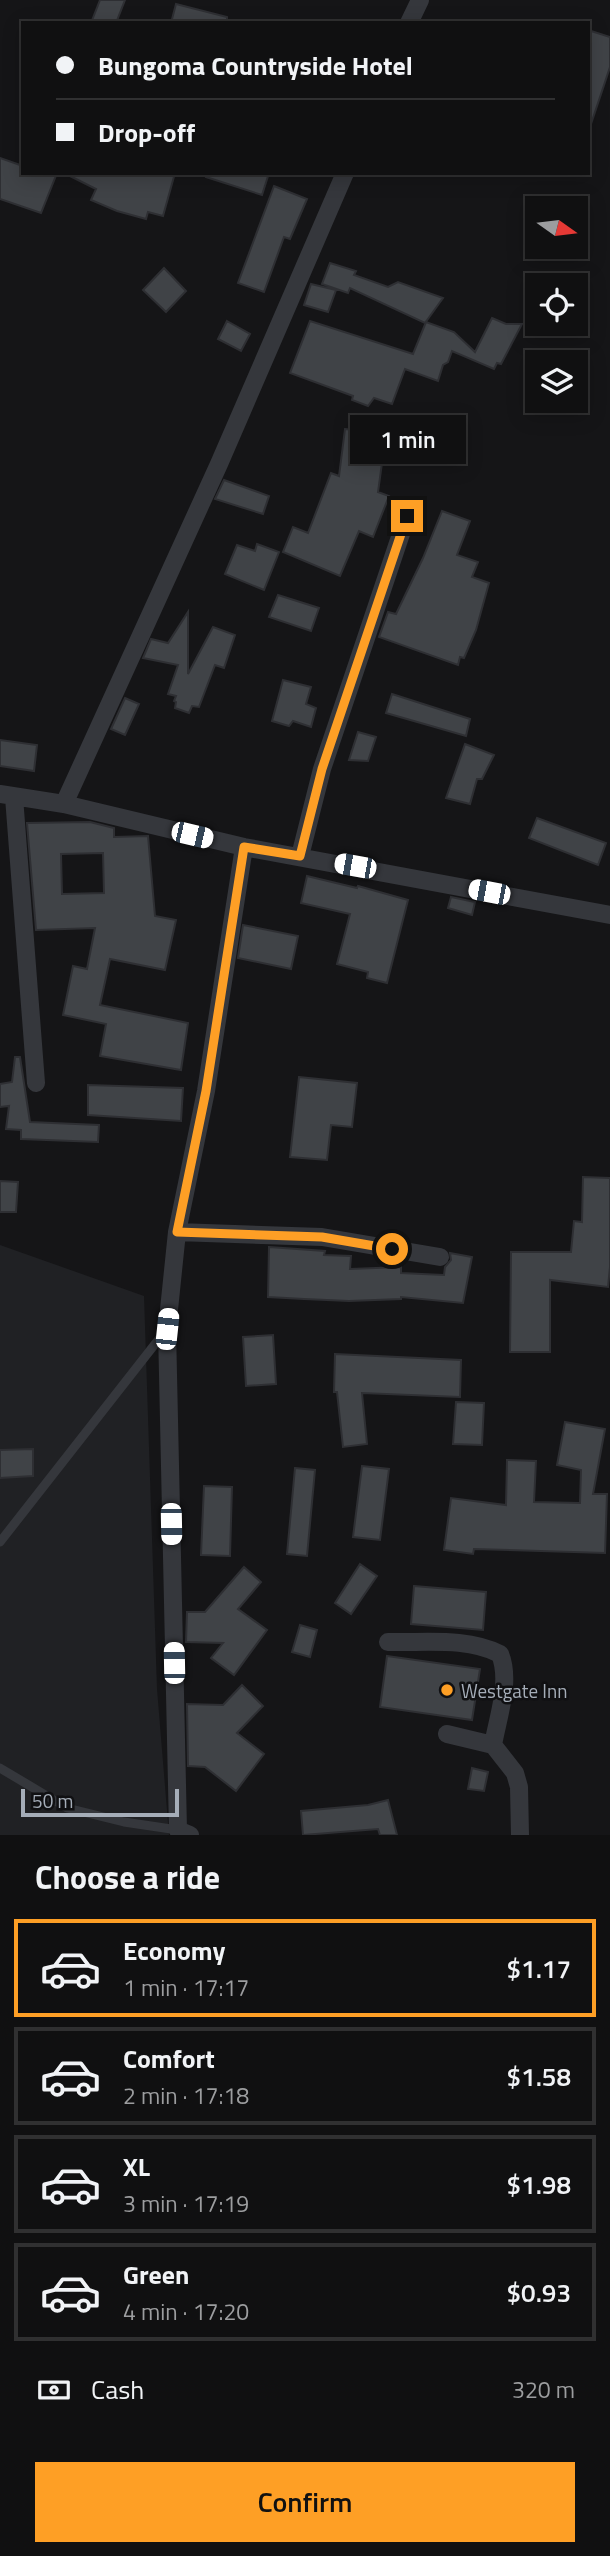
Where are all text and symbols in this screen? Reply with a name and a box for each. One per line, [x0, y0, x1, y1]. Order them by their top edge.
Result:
text: Bungoma Countryside Hotel [98, 46, 413, 85]
text: Drop-off [98, 113, 195, 152]
north arrow [525, 196, 588, 259]
map controls [525, 196, 588, 413]
button: locate [525, 273, 588, 336]
button: layers [525, 350, 588, 413]
callout: 1 min [349, 414, 465, 463]
text: 1 min [380, 422, 436, 457]
route end [391, 500, 423, 532]
car [170, 820, 215, 850]
car [333, 852, 378, 880]
car [467, 878, 512, 906]
route start [376, 1233, 408, 1265]
car [155, 1307, 180, 1351]
car [161, 1503, 182, 1545]
car [164, 1642, 185, 1684]
place label: Westgate Inn [461, 1676, 567, 1705]
marker: Westgate Inn [439, 1682, 455, 1698]
scale bar [21, 1786, 178, 1818]
text: 50 m [32, 1786, 73, 1815]
text: Choose a ride [35, 1853, 220, 1901]
text: Economy [123, 1931, 225, 1970]
icon: car [39, 1937, 102, 2000]
text: $1.17 [507, 1949, 571, 1988]
text: 1 min · 17:17 [123, 1970, 249, 2005]
text: Comfort [123, 2039, 215, 2078]
icon: car [39, 2045, 102, 2108]
text: $1.58 [507, 2057, 571, 2096]
text: 2 min · 17:18 [123, 2078, 249, 2113]
text: XL [123, 2147, 150, 2186]
icon: car [39, 2153, 102, 2216]
text: $1.98 [507, 2165, 571, 2204]
text: 3 min · 17:19 [123, 2186, 249, 2221]
text: Green [123, 2255, 189, 2294]
icon: car [39, 2261, 102, 2324]
text: $0.93 [507, 2273, 571, 2312]
text: 4 min · 17:20 [123, 2294, 249, 2329]
text: Cash [91, 2370, 144, 2409]
icon: cash [35, 2371, 73, 2409]
text: 320 m [512, 2372, 575, 2407]
button: Confirm [35, 2462, 575, 2542]

